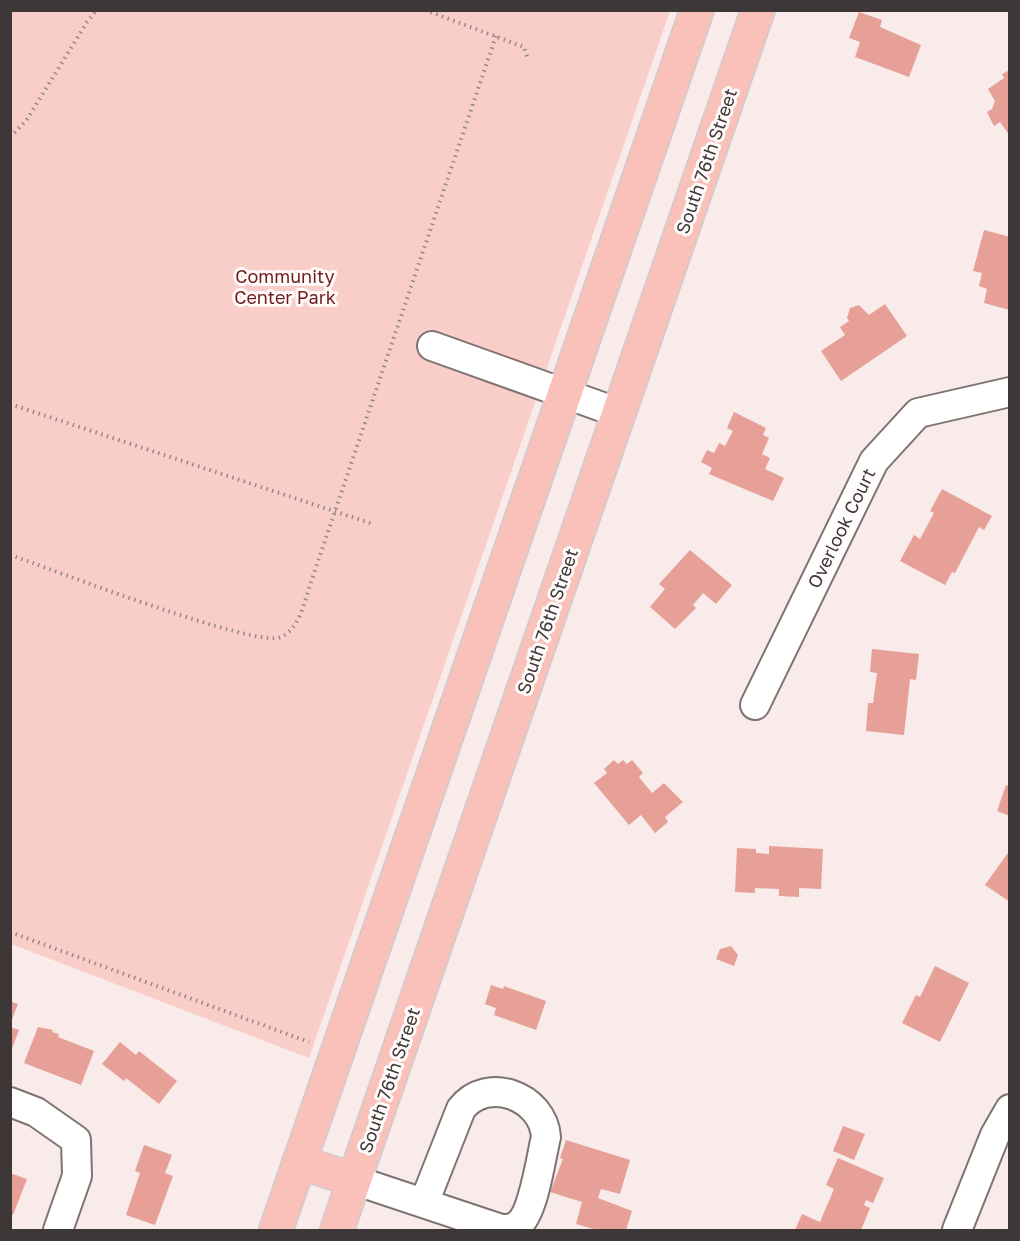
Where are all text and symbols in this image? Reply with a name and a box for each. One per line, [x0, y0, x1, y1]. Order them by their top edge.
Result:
street label: South 76th Street [671, 85, 741, 237]
park label: Community Center Park [234, 265, 336, 308]
street label: Overlook Court [802, 464, 880, 592]
street label: South 76th Street [512, 545, 582, 697]
street label: South 76th Street [354, 1004, 424, 1156]

